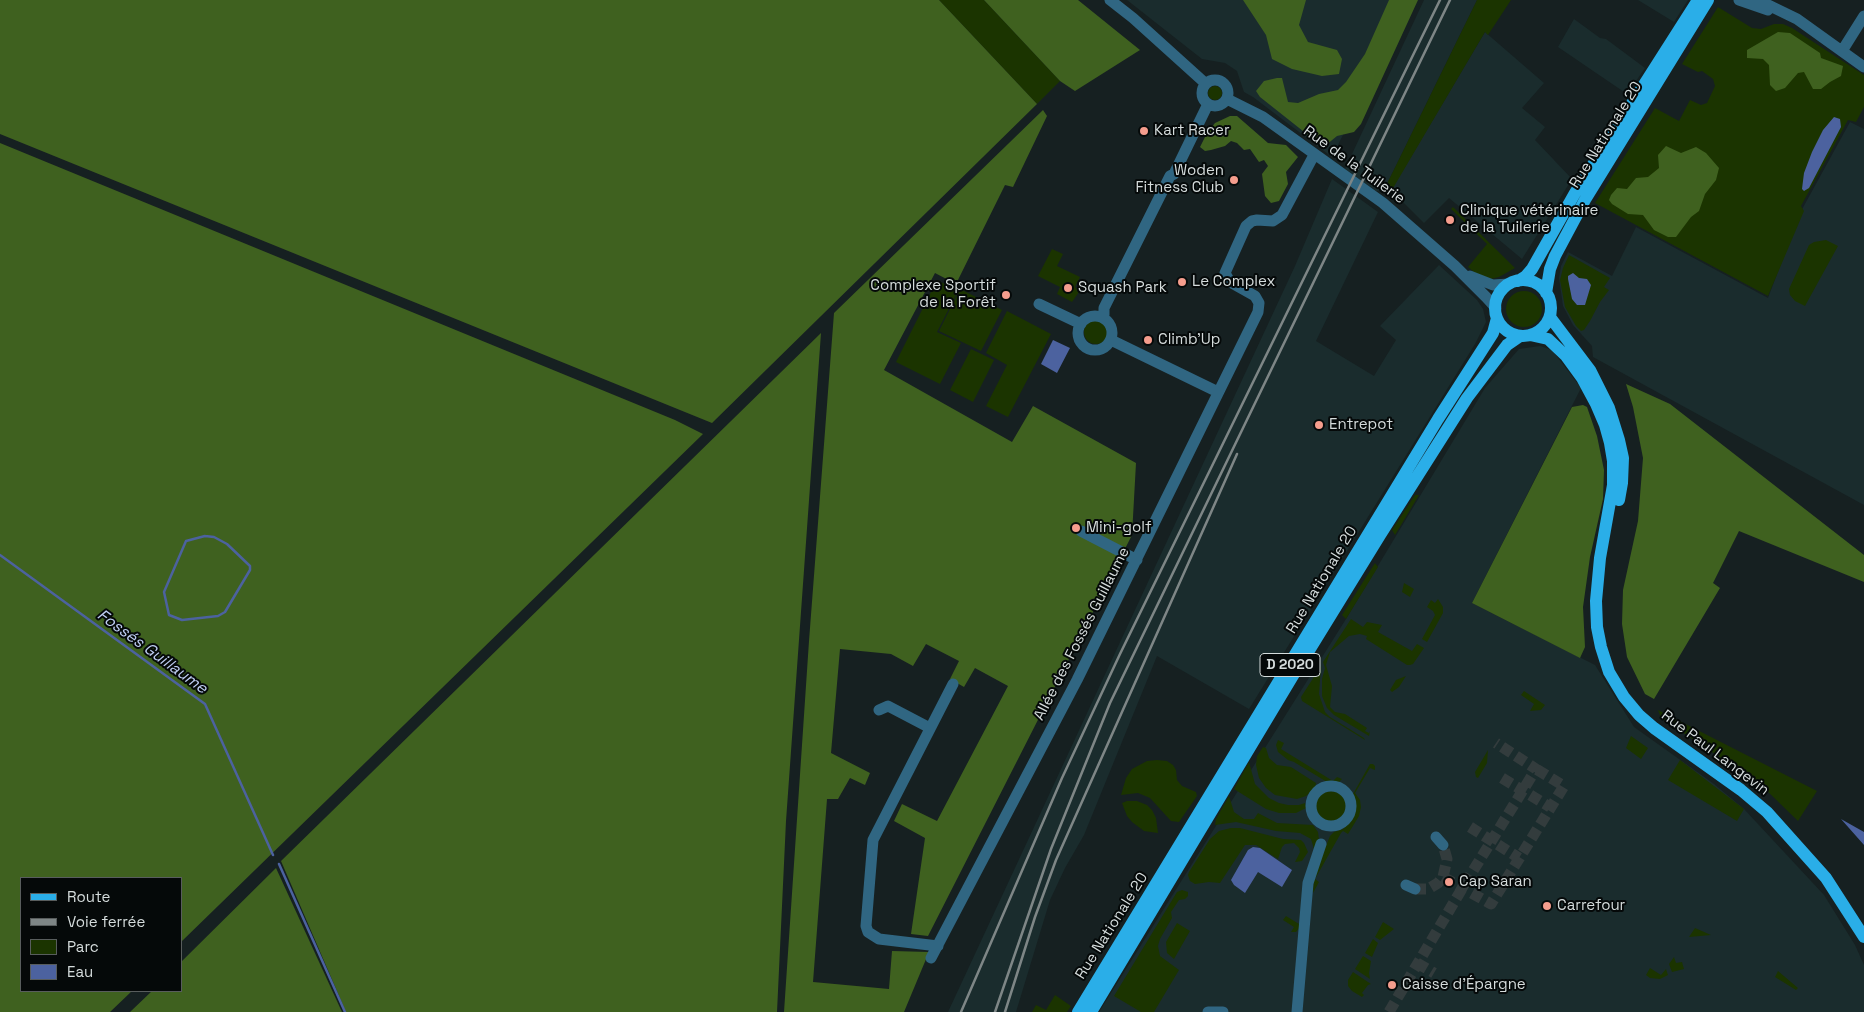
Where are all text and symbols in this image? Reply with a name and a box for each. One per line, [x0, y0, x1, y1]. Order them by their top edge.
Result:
street label: Rue Nationale 20 [1566, 78, 1646, 192]
place label: Kart Racer [1154, 122, 1230, 140]
street label: Rue de la Tuilerie [1300, 122, 1408, 208]
marker: Kart Racer [1138, 125, 1150, 137]
place label: Woden Fitness Club [1135, 162, 1224, 197]
marker: Woden Fitness Club [1228, 174, 1240, 186]
place label: Clinique vétérinaire de la Tuilerie [1460, 202, 1598, 237]
marker: Clinique vétérinaire de la Tuilerie [1444, 214, 1456, 226]
place label: Le Complex [1192, 273, 1275, 291]
marker: Le Complex [1176, 276, 1188, 288]
place label: Complexe Sportif de la Forêt [870, 277, 996, 312]
place label: Squash Park [1078, 279, 1167, 297]
marker: Squash Park [1062, 282, 1074, 294]
marker: Complexe Sportif de la Forêt [1000, 289, 1012, 301]
place label: Climb'Up [1158, 331, 1220, 349]
marker: Climb'Up [1142, 334, 1154, 346]
place label: Entrepot [1329, 416, 1393, 434]
marker: Entrepot [1313, 419, 1325, 431]
place label: Mini-golf [1086, 519, 1152, 537]
marker: Mini-golf [1070, 522, 1082, 534]
street label: Rue Nationale 20 [1283, 523, 1361, 637]
street label: Allée des Fossés Guillaume [1030, 544, 1134, 724]
water label: Fossés Guillaume [93, 606, 211, 698]
road number: D 2020 [1260, 654, 1320, 676]
street label: Rue Paul Langevin [1657, 707, 1773, 799]
street label: Rue Nationale 20 [1072, 869, 1152, 983]
place label: Cap Saran [1459, 873, 1532, 891]
marker: Cap Saran [1443, 876, 1455, 888]
legend [20, 877, 182, 992]
text: Route [67, 887, 110, 906]
place label: Carrefour [1557, 897, 1625, 915]
marker: Carrefour [1541, 900, 1553, 912]
text: Voie ferrée [67, 912, 145, 931]
text: Parc [67, 937, 99, 956]
text: Eau [67, 962, 93, 981]
place label: Caisse d'Épargne [1402, 976, 1526, 994]
marker: Caisse d'Épargne [1386, 979, 1398, 991]

